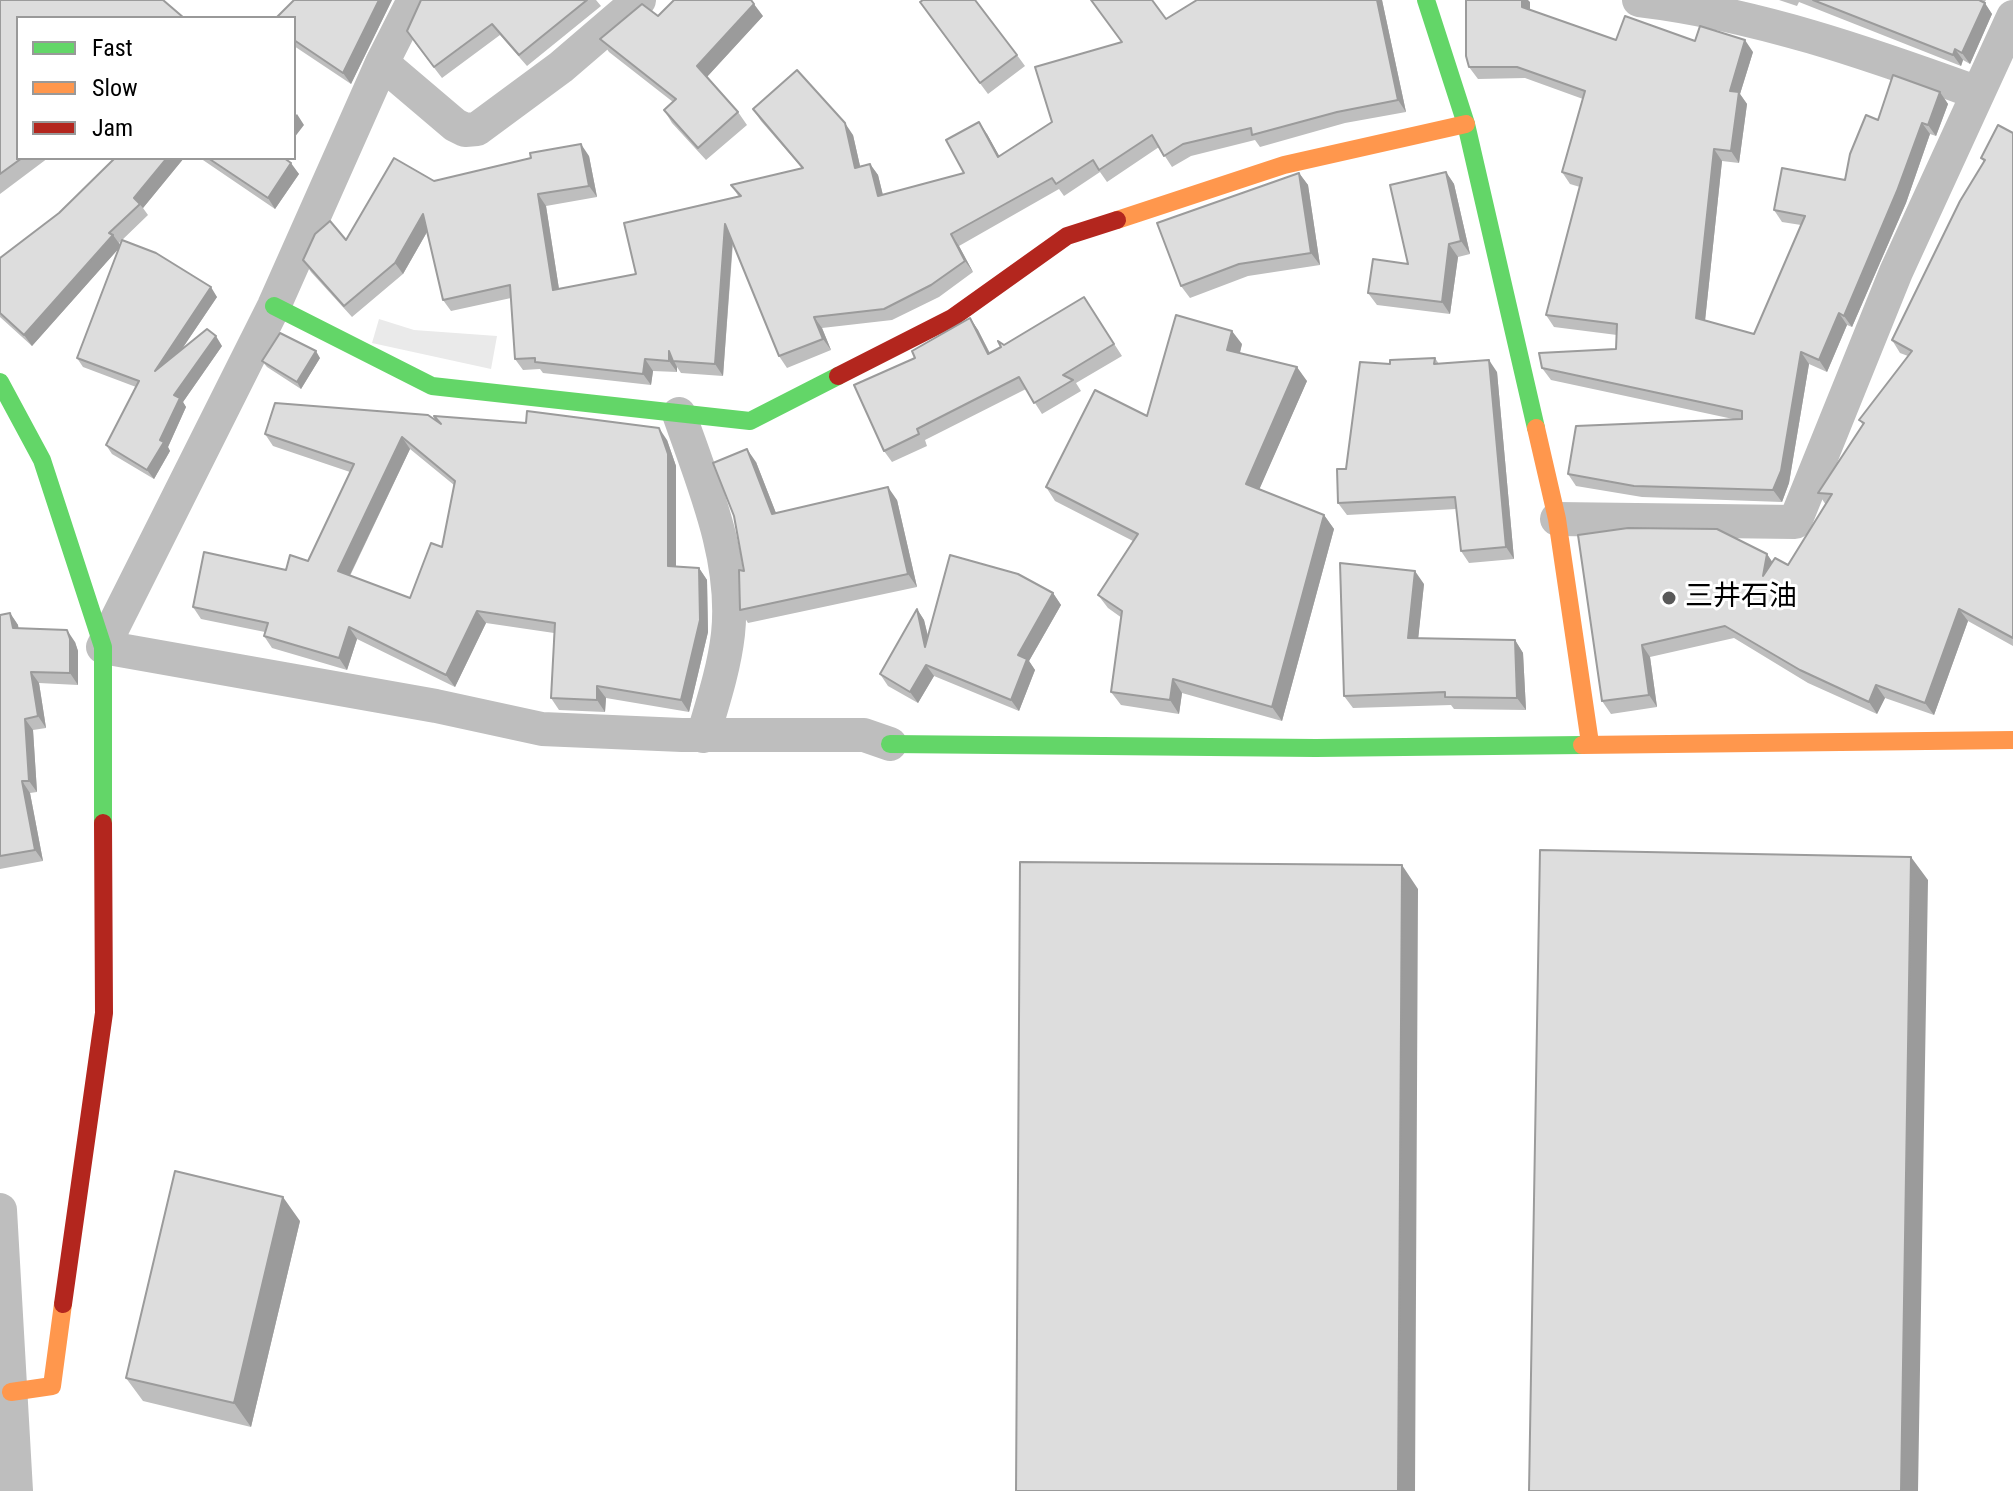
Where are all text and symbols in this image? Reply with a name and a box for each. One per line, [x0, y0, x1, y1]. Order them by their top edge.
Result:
legend [16, 16, 296, 160]
text: Fast [92, 34, 133, 62]
text: Slow [92, 74, 138, 102]
text: Jam [92, 114, 133, 142]
place label: 三井石油 [1685, 581, 1797, 615]
marker: 三井石油 [1660, 589, 1678, 607]

